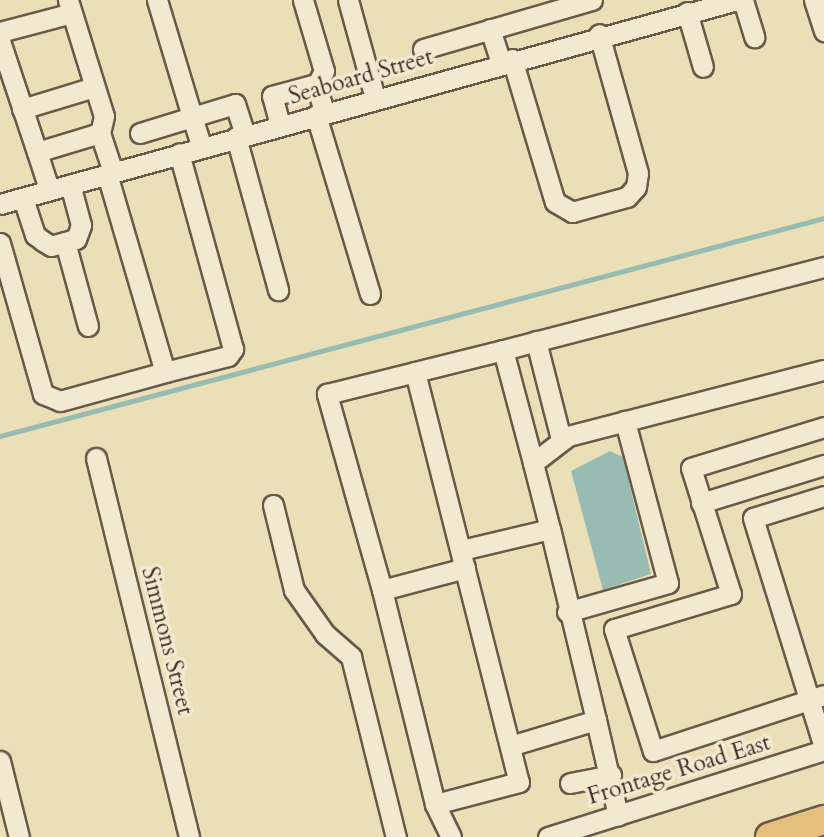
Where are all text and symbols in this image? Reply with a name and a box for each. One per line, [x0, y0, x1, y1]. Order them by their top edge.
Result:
street label: Seaboard Street [286, 43, 436, 111]
street label: Simmons Street [135, 564, 199, 718]
street label: Frontage Road East [584, 729, 774, 811]

